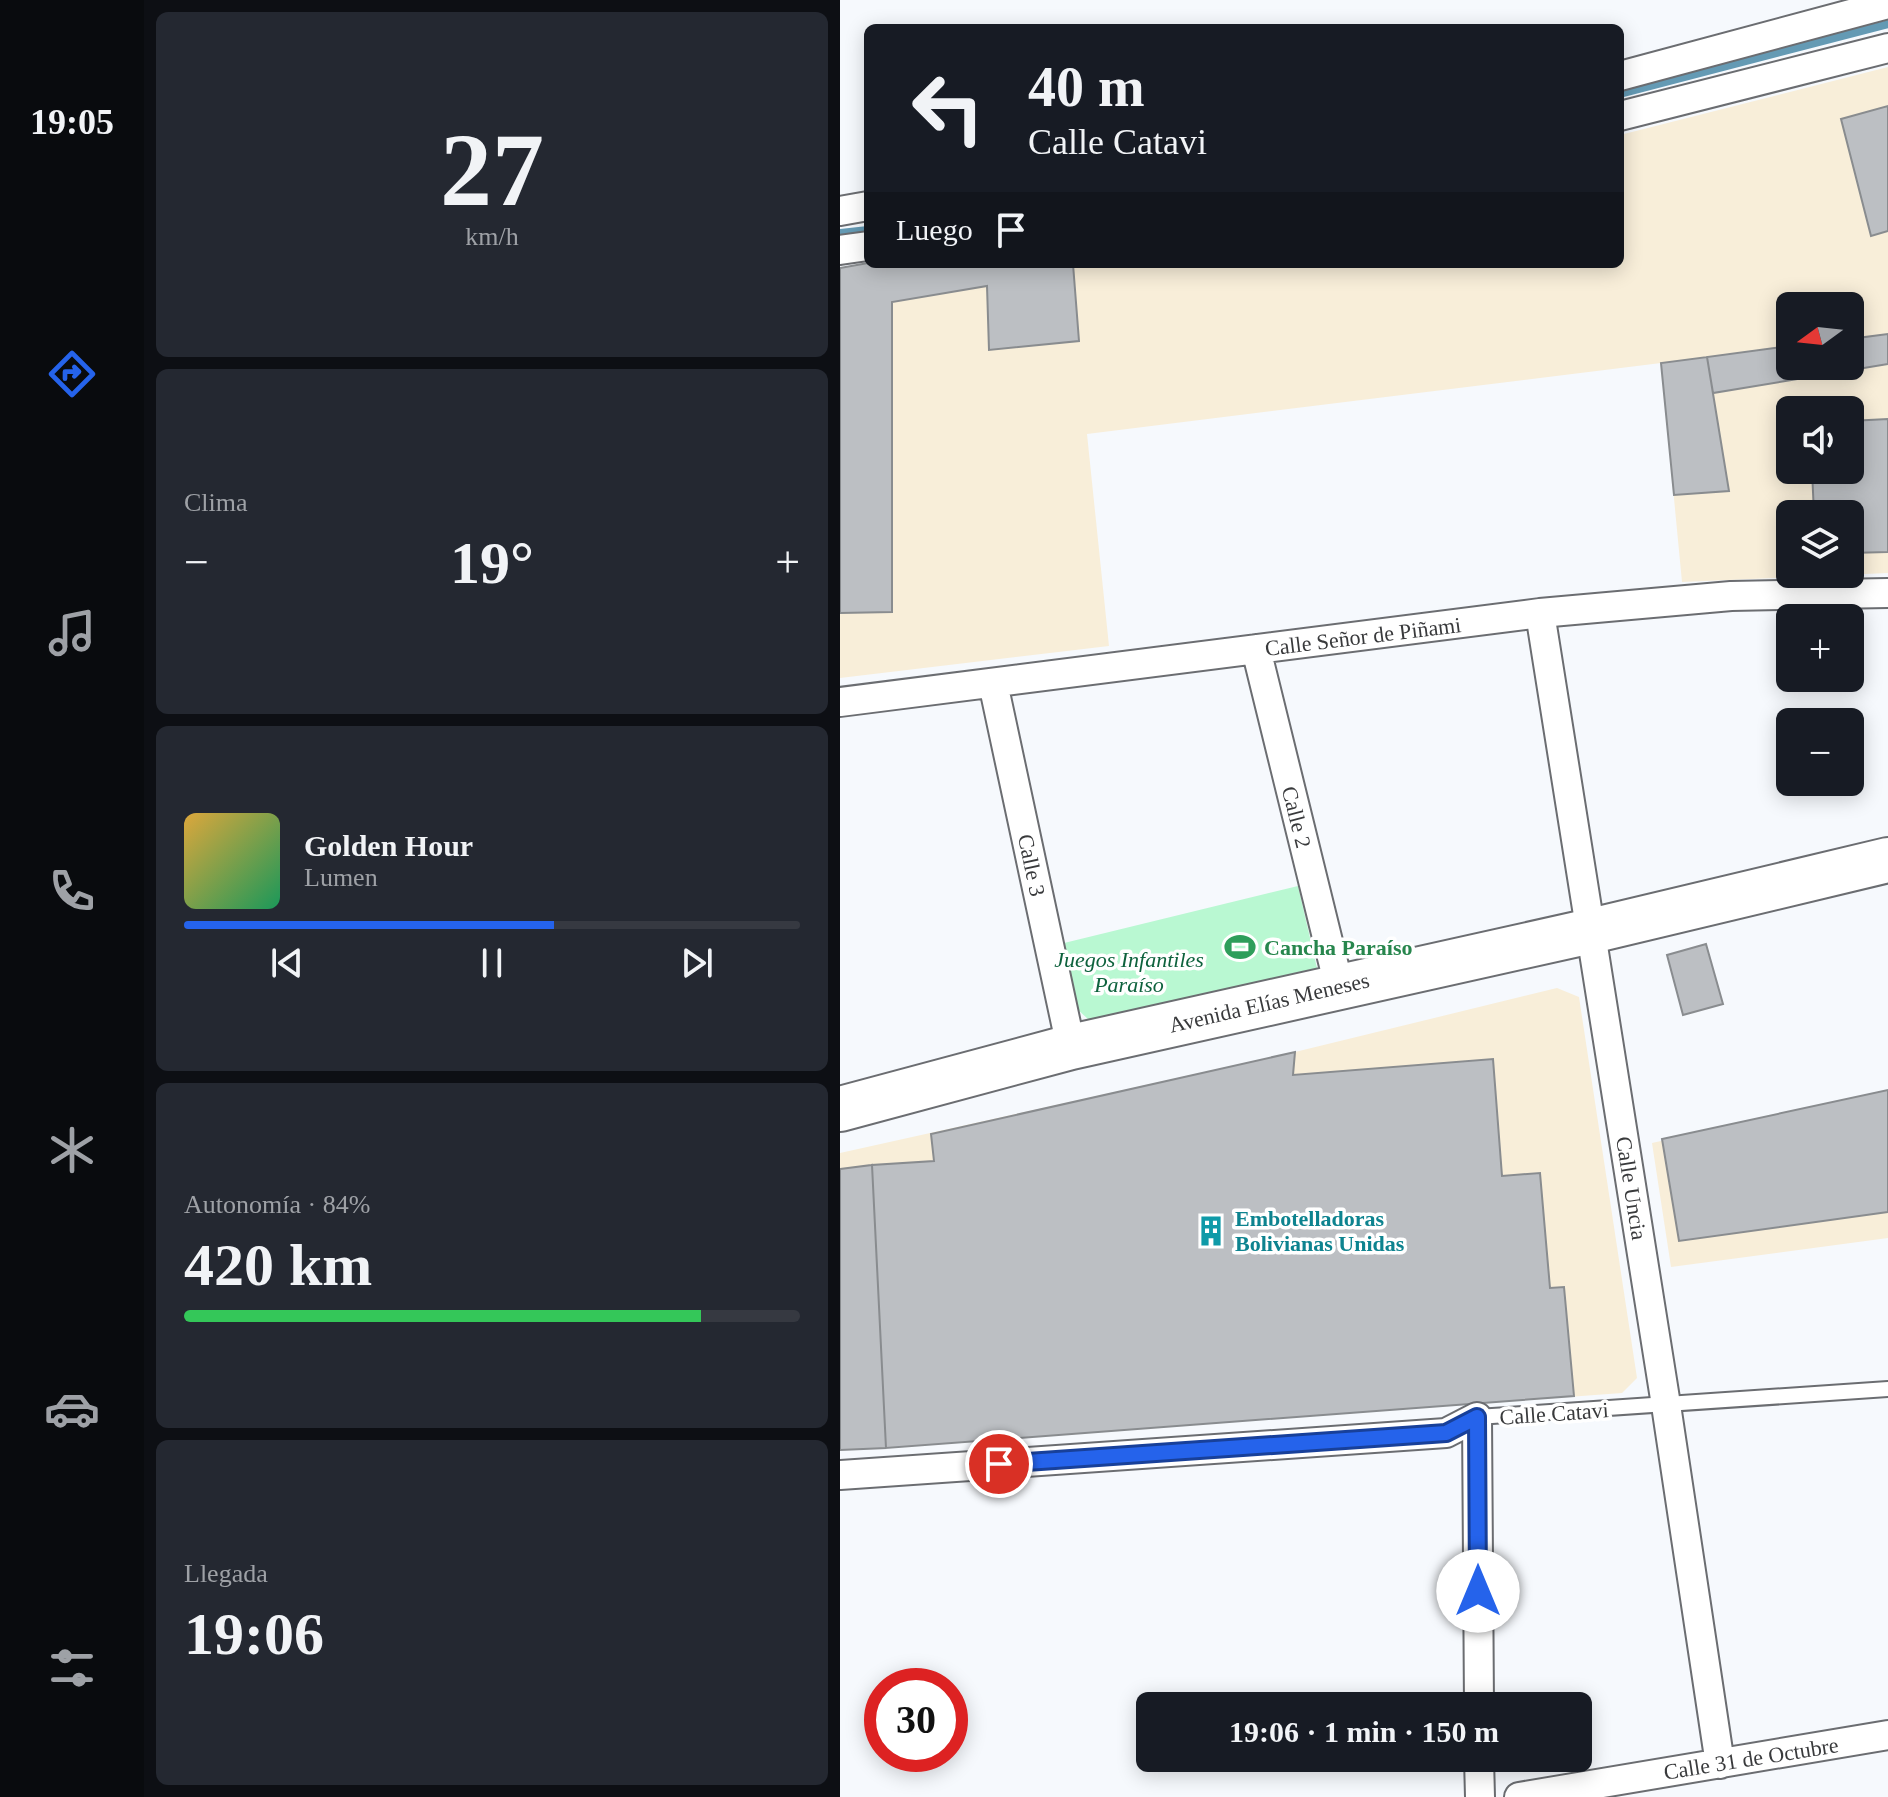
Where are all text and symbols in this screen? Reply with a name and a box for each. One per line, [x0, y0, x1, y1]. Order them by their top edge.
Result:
icon: left [896, 56, 1000, 160]
text: 40 m [1028, 56, 1145, 118]
text: 19:05 [30, 102, 114, 142]
text: 27 [440, 112, 544, 227]
text: Calle Catavi [1028, 122, 1207, 162]
icon: arrive [989, 208, 1033, 252]
text: Luego [896, 213, 973, 246]
text: km/h [465, 222, 519, 251]
north arrow [1776, 292, 1864, 380]
map controls [1776, 292, 1864, 796]
icon: directions [44, 346, 100, 402]
button: sound [1776, 396, 1864, 484]
text: Clima [184, 488, 248, 517]
button: layers [1776, 500, 1864, 588]
text: 19° [450, 530, 534, 596]
text: − [184, 538, 209, 587]
text: + [775, 538, 800, 587]
button: + [1776, 604, 1864, 692]
icon: music [44, 605, 100, 661]
street label: Calle Señor de Piñami [1264, 612, 1463, 661]
button: − [1776, 708, 1864, 796]
street label: Calle 2 [1277, 784, 1316, 851]
text: Golden Hour [304, 829, 473, 862]
street label: Calle 3 [1013, 832, 1050, 898]
icon: phone [44, 863, 100, 919]
text: Lumen [304, 863, 378, 892]
sports icon: Cancha Paraíso [1223, 930, 1257, 964]
place label: Cancha Paraíso [1264, 935, 1413, 960]
icon: previous [265, 941, 309, 985]
icon: pause [470, 941, 514, 985]
icon: next [675, 941, 719, 985]
park label: Juegos Infantiles Paraíso [1054, 947, 1204, 997]
street label: Avenida Elías Meneses [1166, 967, 1372, 1038]
icon: climate [44, 1122, 100, 1178]
street label: Calle Uncia [1611, 1135, 1652, 1242]
text: Autonomía · 84% [184, 1190, 370, 1219]
place label: Embotelladoras Bolivianas Unidas [1235, 1206, 1405, 1256]
building icon: Embotelladoras Bolivianas Unidas [1194, 1214, 1228, 1248]
text: 420 km [184, 1232, 372, 1298]
icon: car [44, 1381, 100, 1437]
street label: Calle Catavi [1499, 1397, 1609, 1430]
pin [965, 1430, 1033, 1498]
icon: arrive [977, 1442, 1021, 1486]
position arrow [1436, 1549, 1520, 1633]
text: Llegada [184, 1559, 268, 1588]
text: 19:06 [184, 1601, 324, 1667]
icon: filters [44, 1640, 100, 1696]
speed limit sign: 30 [864, 1668, 968, 1772]
text: 19:06 · 1 min · 150 m [1229, 1715, 1499, 1748]
street label: Calle 31 de Octubre [1662, 1732, 1840, 1785]

